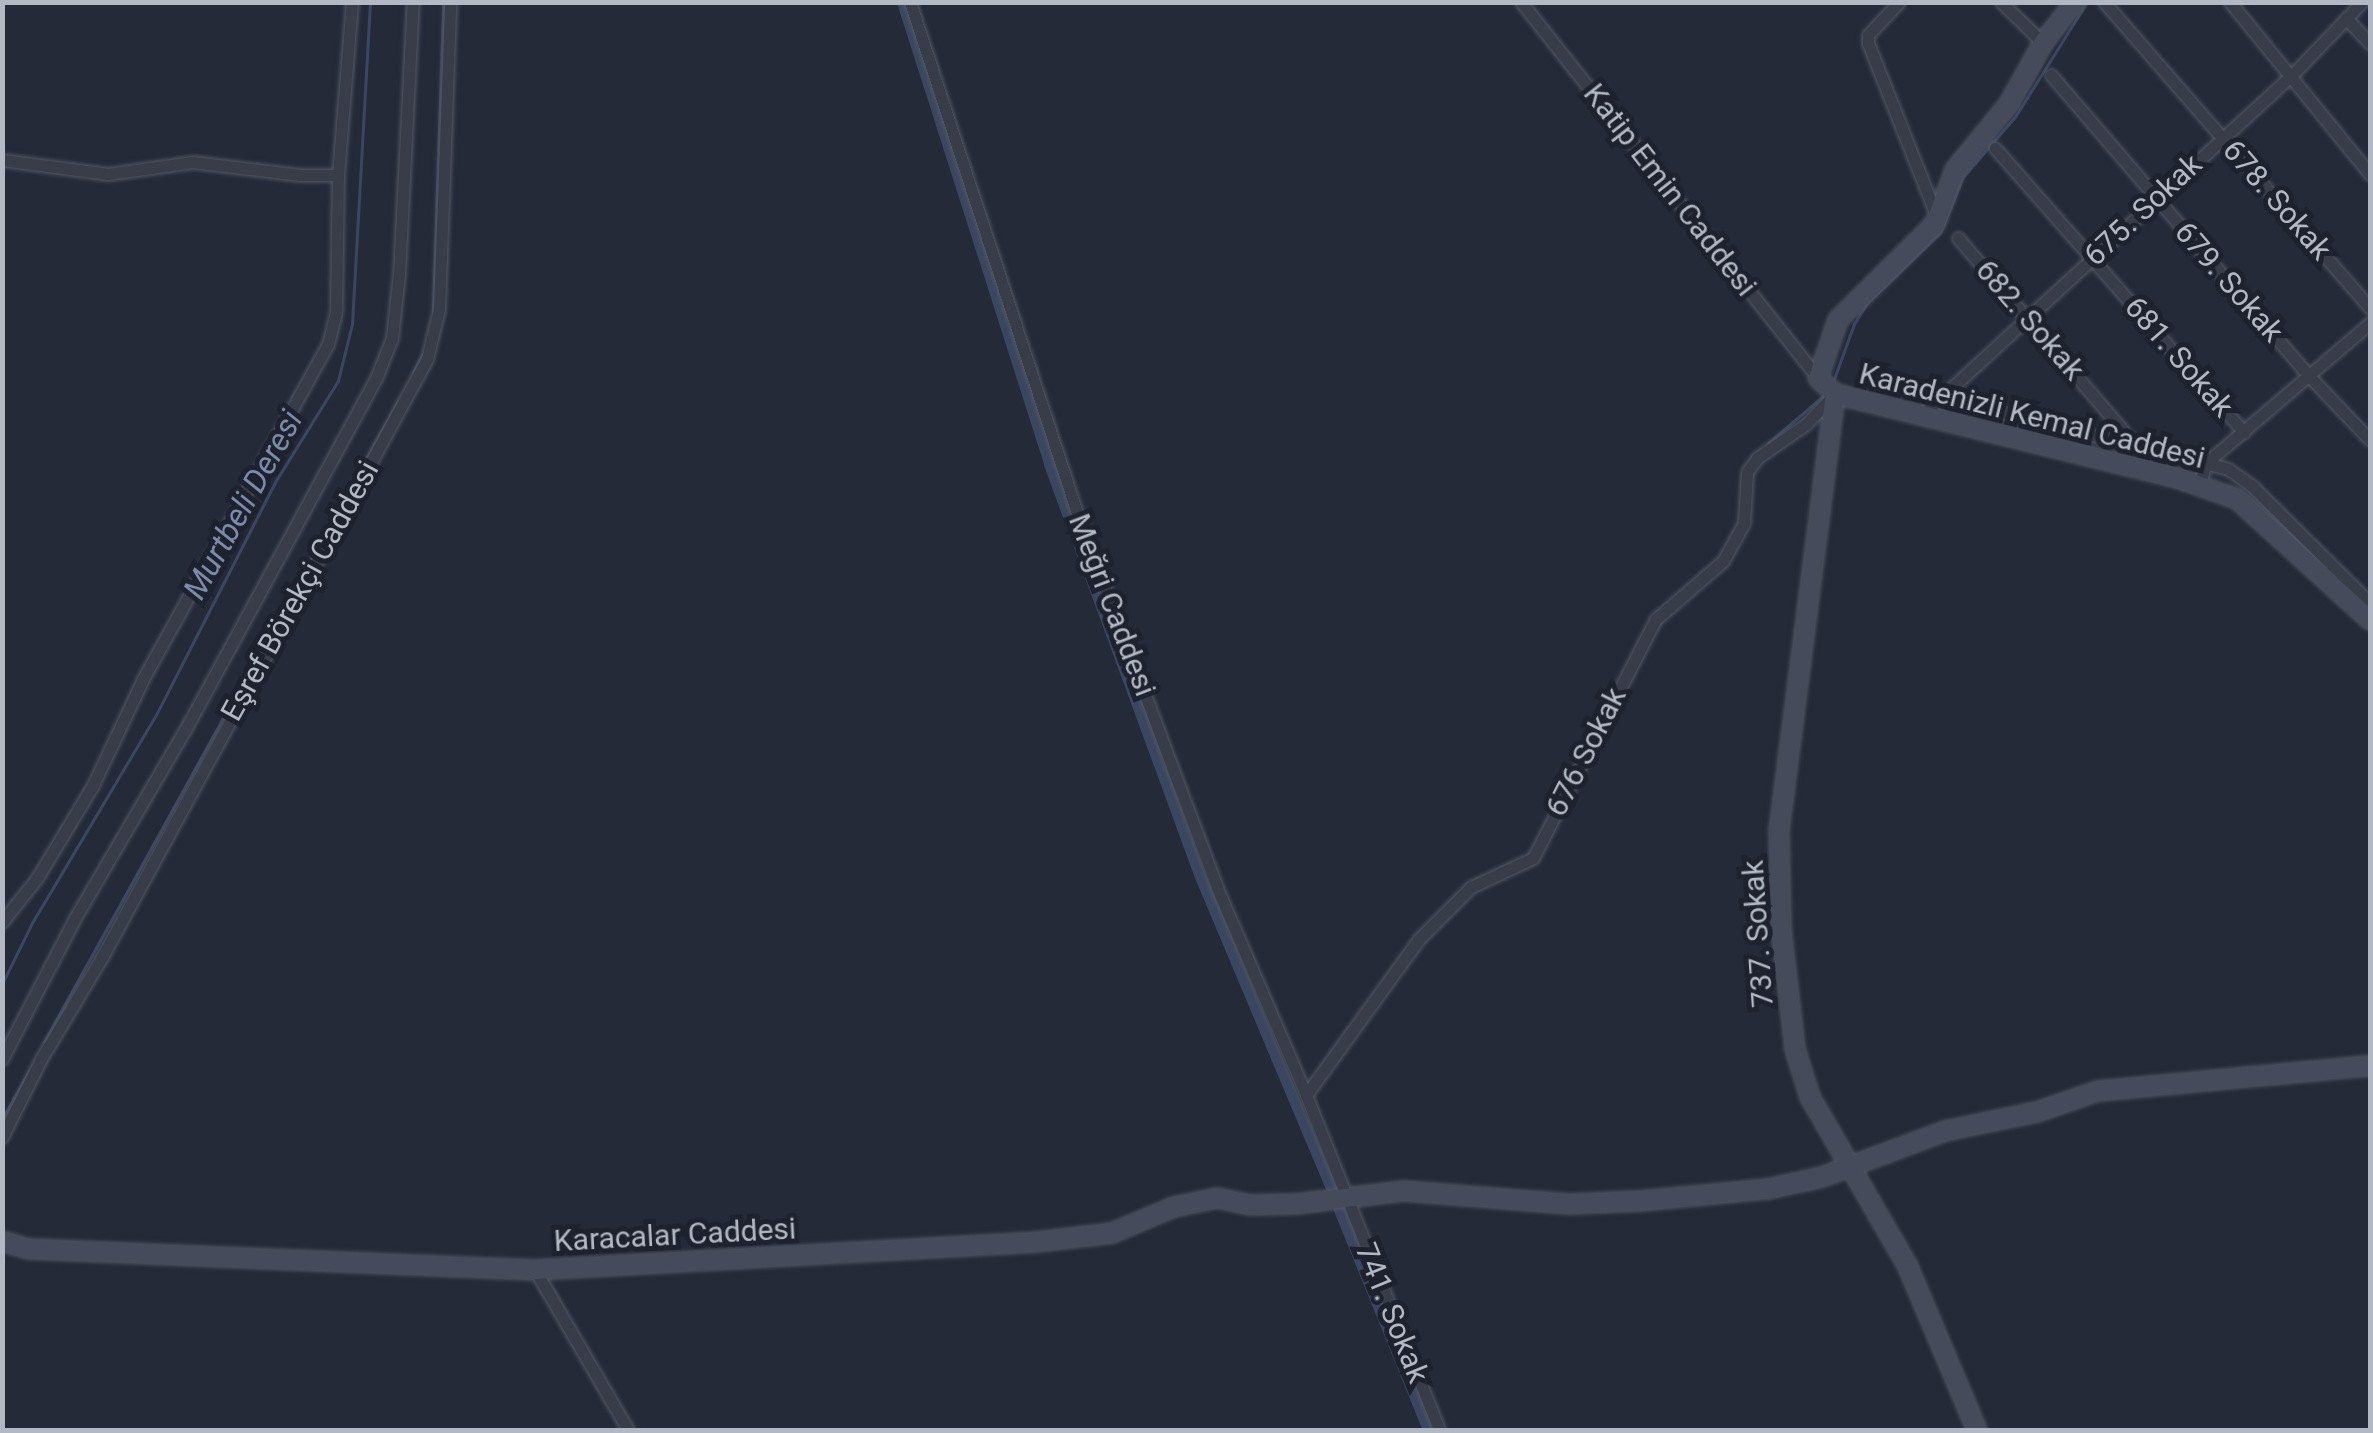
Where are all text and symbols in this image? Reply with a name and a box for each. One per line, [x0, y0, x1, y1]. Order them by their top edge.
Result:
street label: Katip Emin Caddesi [1576, 77, 1764, 303]
street label: 678. Sokak [2215, 132, 2339, 268]
street label: 675. Sokak [2077, 147, 2209, 273]
street label: 679. Sokak [2167, 214, 2291, 350]
street label: 682. Sokak [1968, 252, 2092, 388]
street label: 681. Sokak [2117, 289, 2241, 425]
street label: Karadenizli Kemal Caddesi [1856, 356, 2208, 476]
water label: Murtbeli Deresi [175, 404, 311, 606]
street label: Eşref Börekçi Caddesi [214, 455, 386, 727]
street label: Meğri Caddesi [1061, 509, 1163, 701]
street label: 676 Sokak [1538, 682, 1634, 822]
street label: 737. Sokak [1735, 859, 1781, 1009]
street label: Karacalar Caddesi [553, 1211, 797, 1259]
street label: 741. Sokak [1348, 1238, 1436, 1388]

